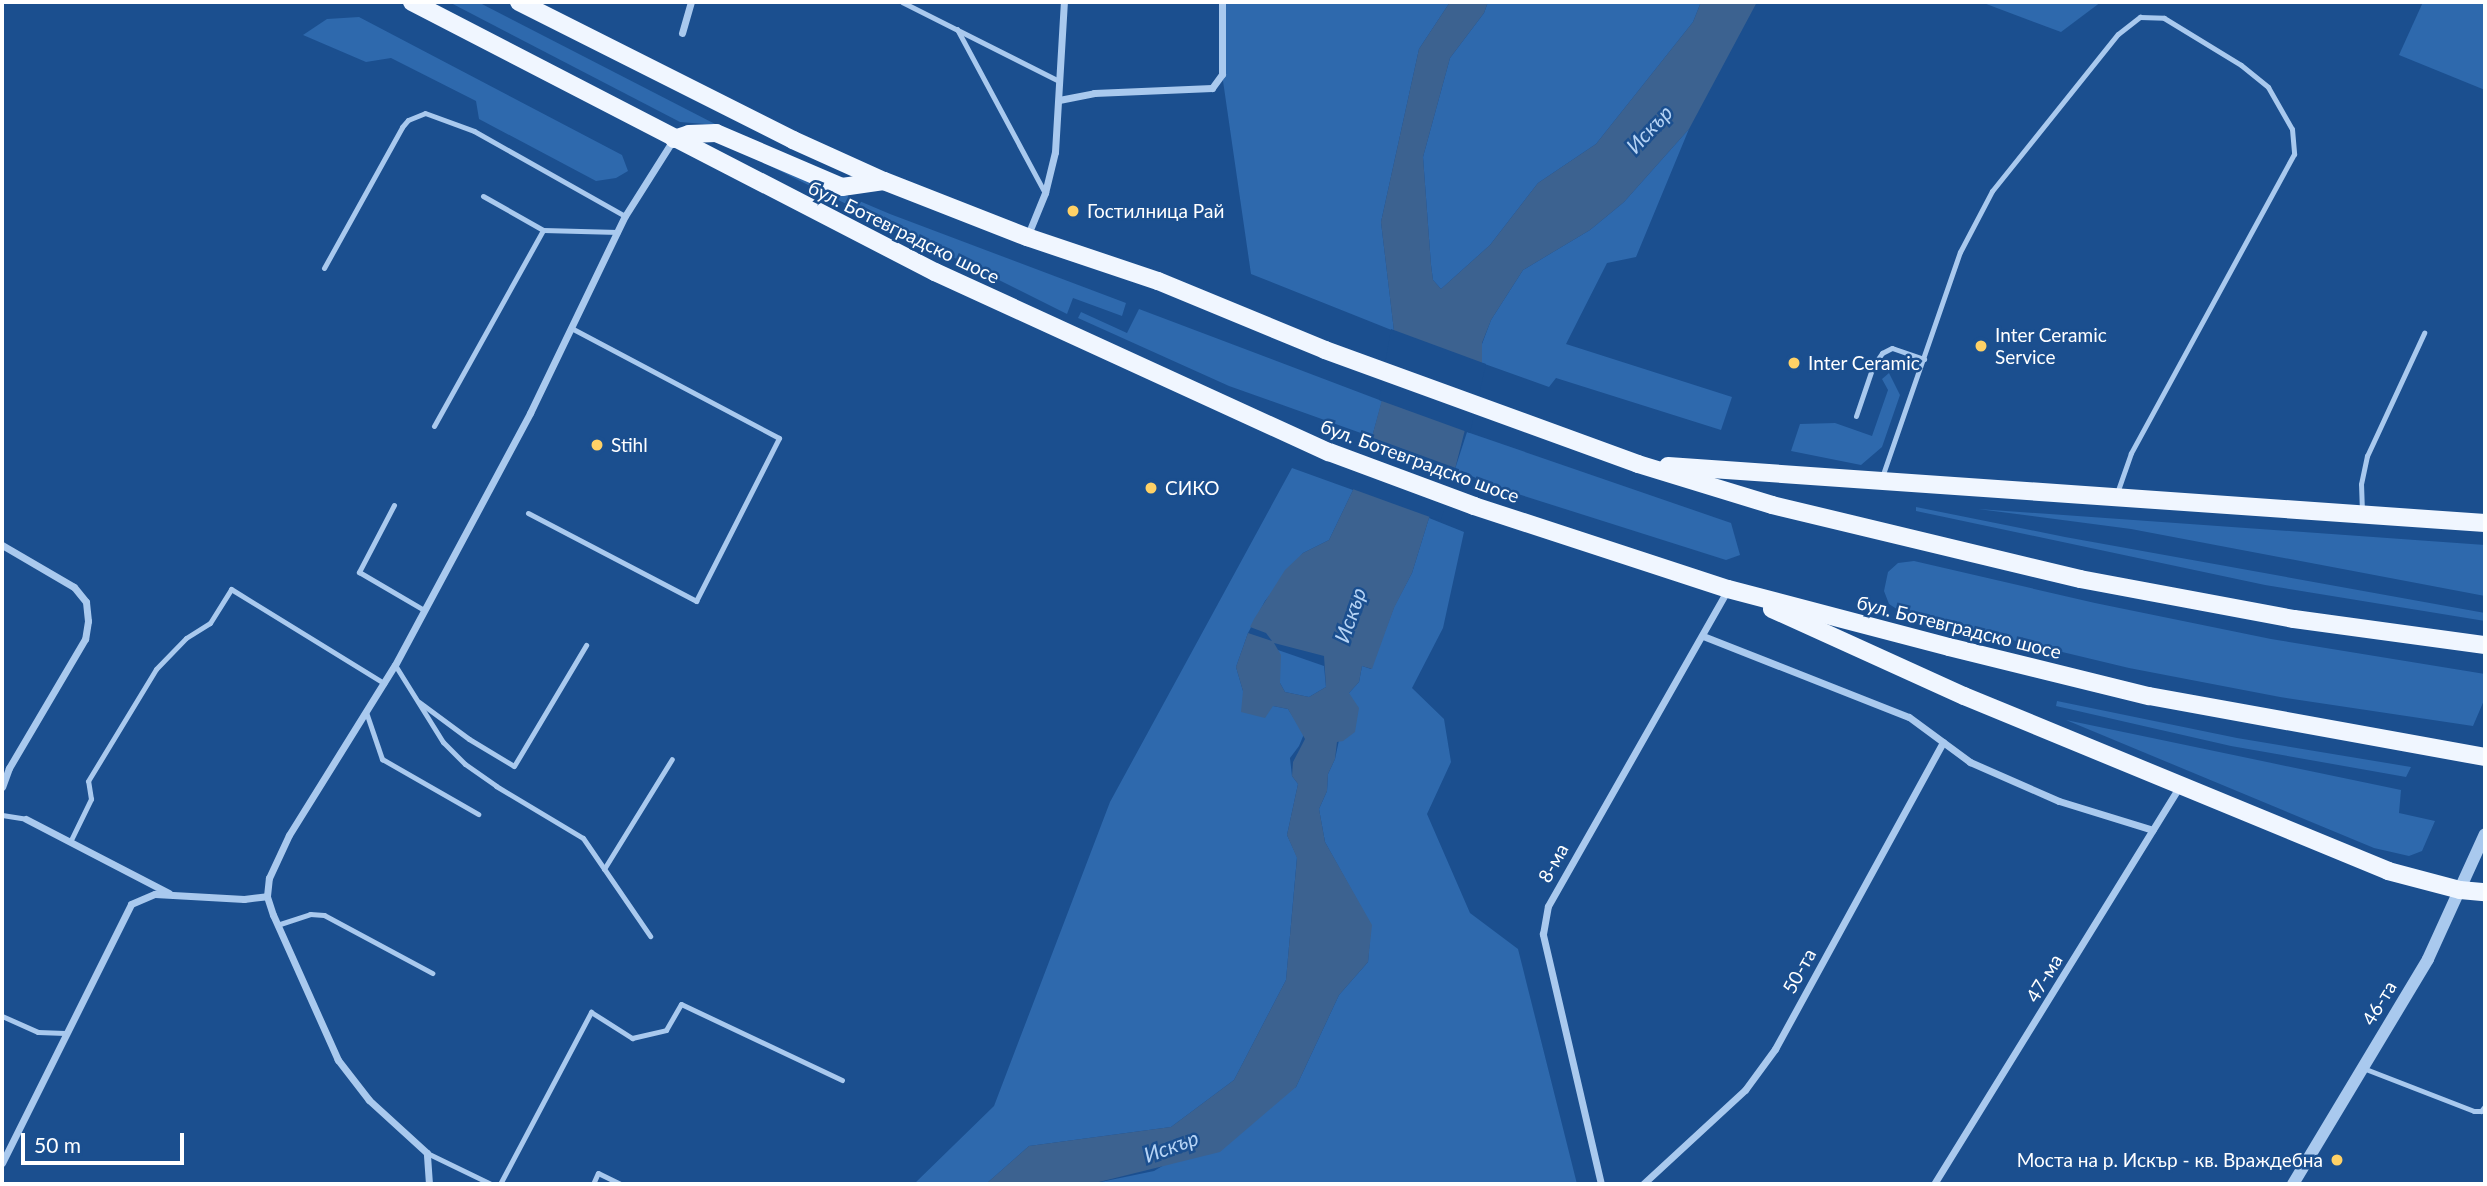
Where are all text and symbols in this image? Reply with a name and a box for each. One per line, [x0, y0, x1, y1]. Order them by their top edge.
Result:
water label: Искър [1621, 100, 1677, 158]
street label: бул. Ботевградско шосе [805, 176, 1003, 288]
place label: Гостилница Рай [1087, 200, 1224, 222]
marker: Гостилница Рай [1065, 203, 1081, 219]
place label: Inter Ceramic Service [1995, 324, 2107, 368]
marker: Inter Ceramic Service [1973, 338, 1989, 354]
place label: Inter Ceramic [1808, 352, 1920, 374]
marker: Inter Ceramic [1786, 355, 1802, 371]
street label: бул. Ботевградско шосе [1317, 414, 1523, 508]
place label: Stihl [611, 434, 648, 456]
marker: Stihl [589, 437, 605, 453]
place label: СИКО [1165, 477, 1220, 499]
marker: СИКО [1143, 480, 1159, 496]
water label: Искър [1329, 584, 1371, 646]
street label: бул. Ботевградско шосе [1854, 591, 2064, 663]
street label: 8-ма [1533, 840, 1573, 886]
street label: 50-та [1777, 945, 1821, 997]
street label: 47-ма [2021, 950, 2067, 1006]
street label: 46-та [2357, 977, 2401, 1029]
scale bar [24, 1120, 187, 1164]
water label: Искър [1140, 1125, 1202, 1167]
text: 50 m [34, 1132, 81, 1157]
place label: Моста на р. Искър - кв. Враждебна [2017, 1149, 2323, 1171]
marker: Моста на р. Искър - кв. Враждебна [2329, 1152, 2345, 1168]

